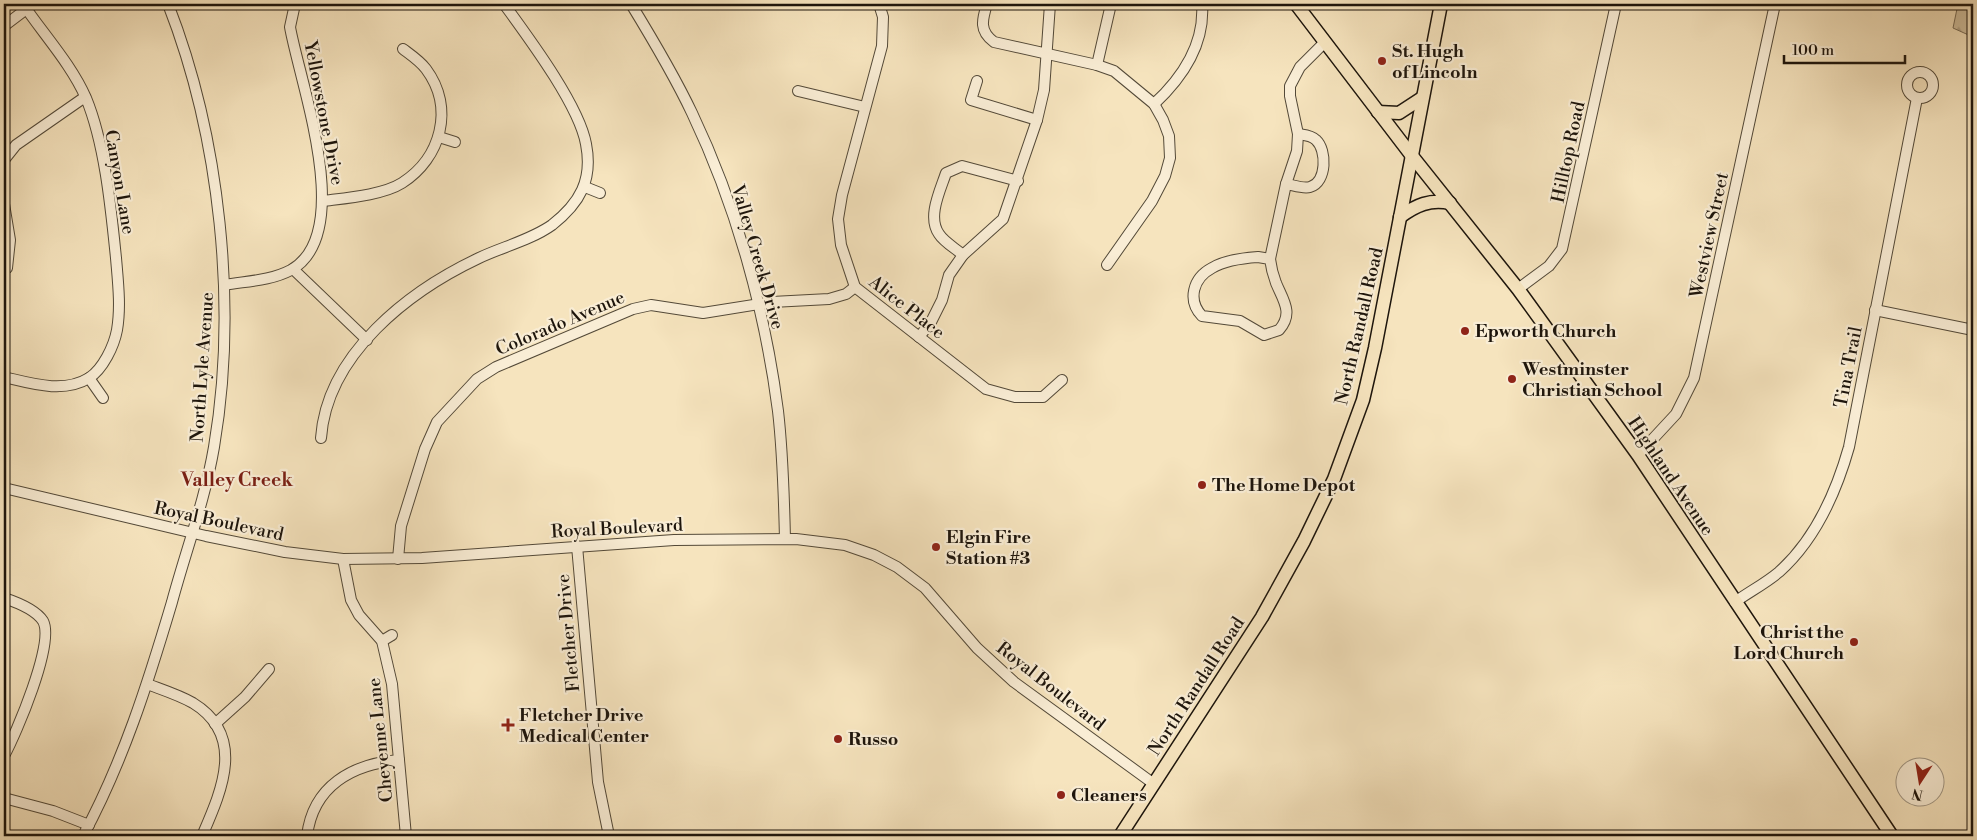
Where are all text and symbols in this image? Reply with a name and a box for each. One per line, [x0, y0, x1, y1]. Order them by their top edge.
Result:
scale bar [1784, 32, 1906, 64]
street label: Yellowstone Drive [298, 38, 349, 187]
place label: St. Hugh of Lincoln [1392, 40, 1477, 84]
text: 100 m [1792, 41, 1834, 60]
marker: St. Hugh of Lincoln [1376, 55, 1388, 67]
street label: Hilltop Road [1547, 99, 1591, 205]
street label: Canyon Lane [99, 128, 140, 236]
street label: Westview Street [1685, 170, 1734, 301]
street label: Valley Creek Drive [726, 181, 789, 332]
street label: North Randall Road [1330, 244, 1389, 407]
street label: Alice Place [863, 270, 949, 344]
street label: Colorado Avenue [492, 286, 628, 361]
street label: North Lyle Avenue [186, 291, 219, 443]
place label: Epworth Church [1475, 320, 1616, 343]
street label: Tina Trail [1829, 324, 1868, 410]
marker: Epworth Church [1459, 325, 1471, 337]
place label: Westminster Christian School [1521, 358, 1663, 402]
marker: Westminster Christian School [1506, 373, 1518, 385]
street label: Highland Avenue [1622, 412, 1719, 540]
district label: Valley Creek [180, 468, 293, 492]
place label: The Home Depot [1212, 474, 1356, 497]
marker: The Home Depot [1196, 479, 1208, 491]
street label: Royal Boulevard [152, 497, 287, 547]
street label: Royal Boulevard [550, 514, 684, 543]
place label: Elgin Fire Station #3 [946, 526, 1031, 570]
marker: Elgin Fire Station #3 [930, 541, 942, 553]
street label: Fletcher Drive [552, 573, 585, 693]
street label: North Randall Road [1143, 612, 1250, 760]
place label: Christ the Lord Church [1734, 621, 1844, 665]
marker: Christ the Lord Church [1848, 636, 1860, 648]
street label: Royal Boulevard [992, 637, 1110, 737]
street label: Cheyenne Lane [363, 677, 398, 803]
place label: Fletcher Drive Medical Center [519, 704, 649, 748]
marker: Fletcher Drive Medical Center [501, 718, 515, 732]
place label: Russo [848, 728, 898, 751]
marker: Russo [832, 733, 844, 745]
north arrow [1894, 758, 1944, 808]
place label: Cleaners [1071, 784, 1147, 807]
text: N [1910, 784, 1925, 804]
marker: Cleaners [1055, 789, 1067, 801]

